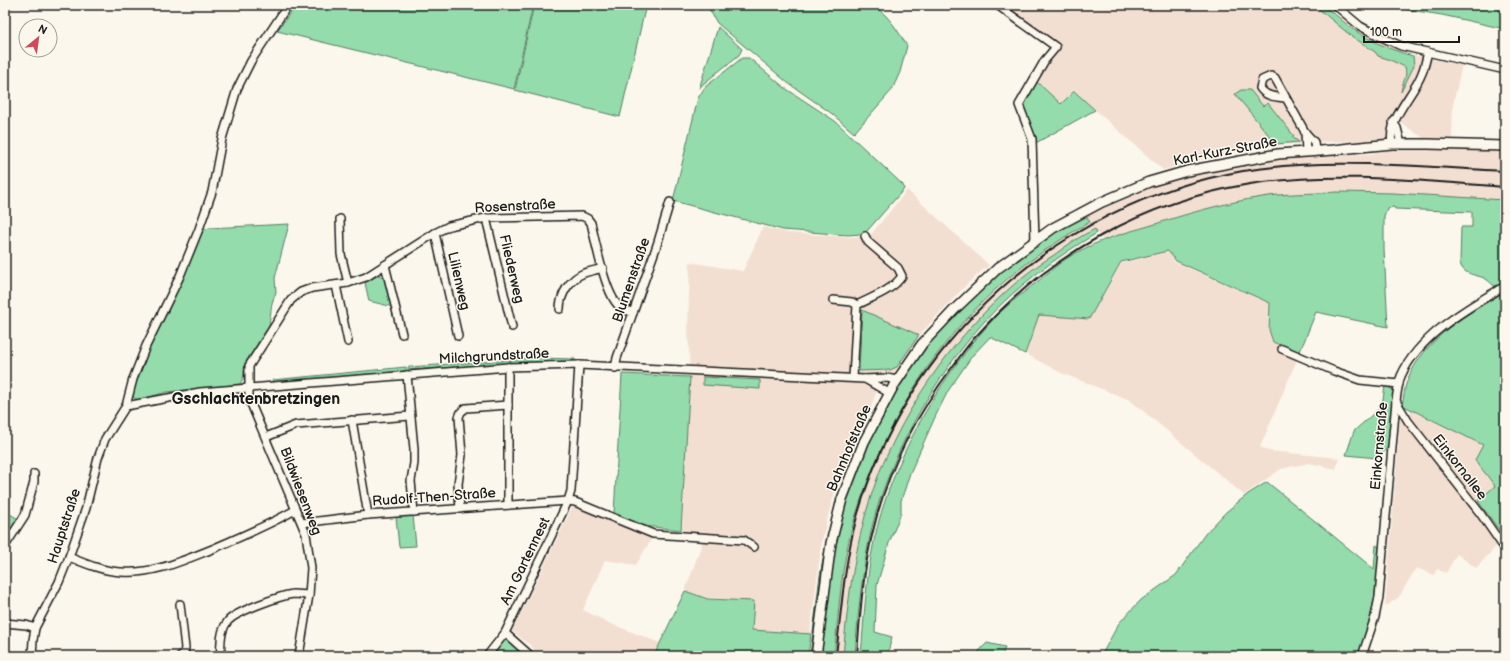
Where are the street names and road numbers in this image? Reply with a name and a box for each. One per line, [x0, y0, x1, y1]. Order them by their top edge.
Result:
street label: Karl-Kurz-Straße [1172, 133, 1278, 169]
street label: Rosenstraße [474, 195, 556, 217]
street label: Fliederweg [496, 233, 528, 305]
street label: Blumenstraße [609, 235, 653, 325]
street label: Lilienweg [444, 250, 474, 312]
street label: Milchgrundstraße [438, 345, 550, 367]
street label: Einkornstraße [1367, 401, 1391, 491]
street label: Bahnhofstraße [823, 402, 875, 494]
street label: Einkornallee [1429, 431, 1491, 503]
street label: Bildwiesenweg [276, 445, 326, 537]
street label: Rudolf-Then-Straße [372, 484, 496, 510]
street label: Hauptstraße [44, 486, 84, 566]
street label: Am Gartennest [497, 514, 554, 607]

